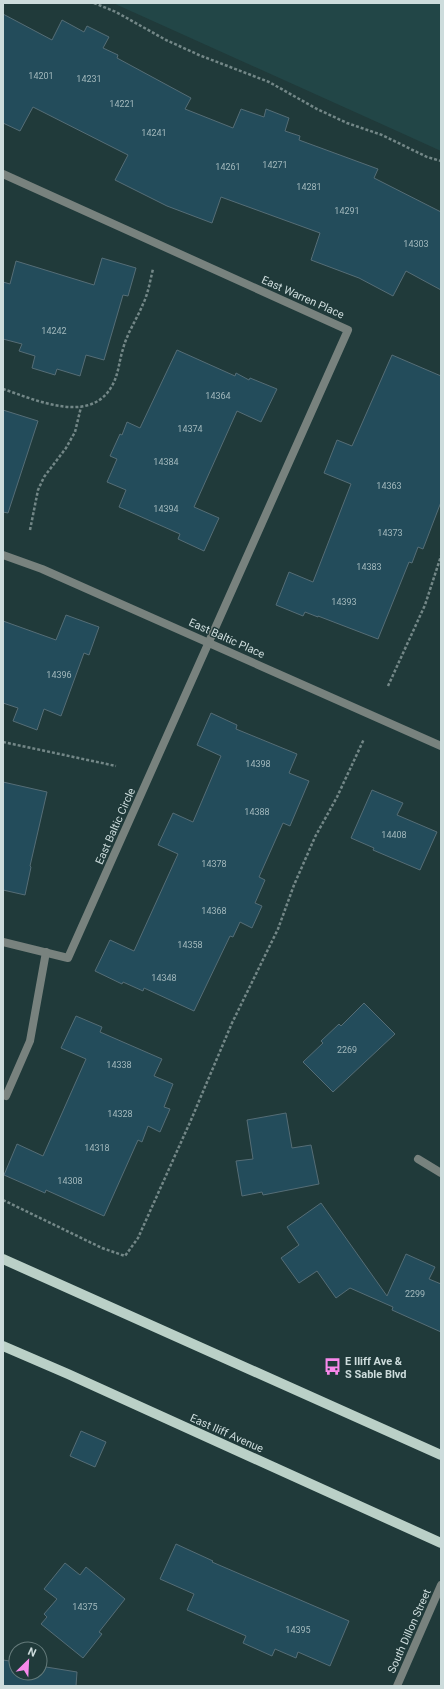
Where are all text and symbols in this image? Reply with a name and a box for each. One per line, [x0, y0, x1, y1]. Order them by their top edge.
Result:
house number: 14201 [28, 71, 54, 81]
house number: 14231 [76, 74, 102, 84]
house number: 14221 [109, 99, 135, 109]
house number: 14241 [141, 128, 167, 138]
house number: 14271 [262, 160, 288, 170]
house number: 14261 [215, 162, 241, 172]
house number: 14281 [296, 182, 322, 192]
house number: 14291 [334, 206, 360, 216]
house number: 14303 [403, 239, 429, 249]
street label: East Warren Place [260, 273, 346, 322]
house number: 14242 [41, 326, 67, 336]
house number: 14364 [205, 391, 231, 401]
house number: 14374 [177, 424, 203, 434]
house number: 14384 [153, 457, 179, 467]
house number: 14363 [376, 481, 402, 491]
house number: 14394 [153, 504, 179, 514]
house number: 14373 [377, 528, 403, 538]
house number: 14383 [356, 562, 382, 572]
house number: 14393 [331, 597, 357, 607]
street label: East Baltic Place [187, 616, 267, 661]
house number: 14396 [46, 670, 72, 680]
house number: 14398 [245, 759, 271, 769]
street label: East Baltic Circle [93, 786, 138, 866]
house number: 14388 [244, 807, 270, 817]
house number: 14408 [381, 830, 407, 840]
house number: 14378 [201, 859, 227, 869]
house number: 14368 [201, 906, 227, 916]
house number: 14358 [177, 940, 203, 950]
house number: 14348 [151, 973, 177, 983]
house number: 2269 [337, 1045, 357, 1055]
house number: 14338 [106, 1060, 132, 1070]
house number: 14328 [107, 1109, 133, 1119]
house number: 14318 [84, 1143, 110, 1153]
house number: 14308 [57, 1176, 83, 1186]
house number: 2299 [405, 1289, 425, 1299]
place label: E Iliff Ave & S Sable Blvd [345, 1355, 407, 1381]
bus stop icon: E Iliff Ave & S Sable Blvd [322, 1357, 342, 1377]
street label: East Iliff Avenue [188, 1411, 266, 1456]
street label: South Dillon Street [385, 1587, 434, 1675]
house number: 14375 [72, 1602, 98, 1612]
house number: 14395 [285, 1625, 311, 1635]
north arrow [8, 1641, 48, 1681]
text: N [26, 1645, 38, 1660]

